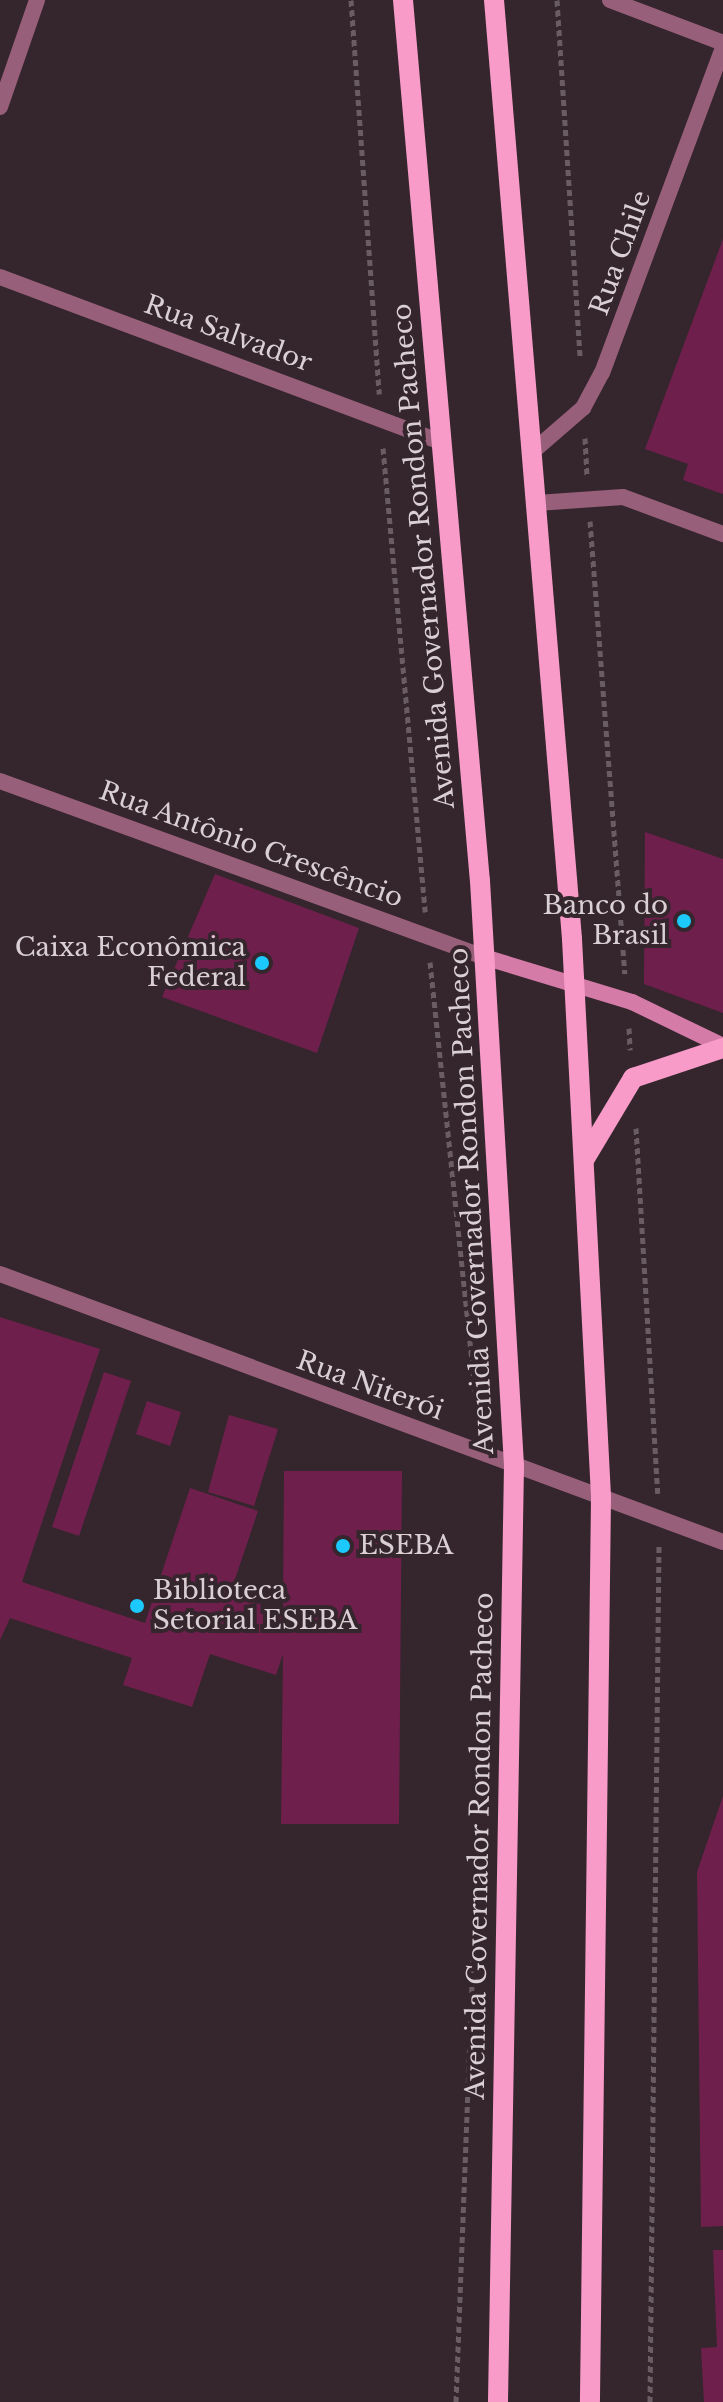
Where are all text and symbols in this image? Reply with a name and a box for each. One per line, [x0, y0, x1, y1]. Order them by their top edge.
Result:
street label: Rua Chile [584, 186, 658, 320]
street label: Rua Salvador [140, 289, 316, 379]
street label: Avenida Governador Rondon Pacheco [386, 302, 462, 810]
street label: Rua Antônio Crescêncio [94, 775, 408, 915]
place label: Banco do Brasil [543, 890, 668, 952]
marker: Banco do Brasil [675, 912, 693, 930]
place label: Caixa Econômica Federal [14, 932, 246, 994]
street label: Avenida Governador Rondon Pacheco [443, 946, 501, 1456]
marker: Caixa Econômica Federal [253, 954, 271, 972]
street label: Rua Niterói [292, 1345, 448, 1427]
place label: ESEBA [359, 1530, 453, 1562]
marker: ESEBA [334, 1537, 352, 1555]
place label: Biblioteca Setorial ESEBA [153, 1575, 357, 1636]
street label: Avenida Governador Rondon Pacheco [460, 1592, 500, 2100]
marker: Biblioteca Setorial ESEBA [128, 1597, 146, 1615]

